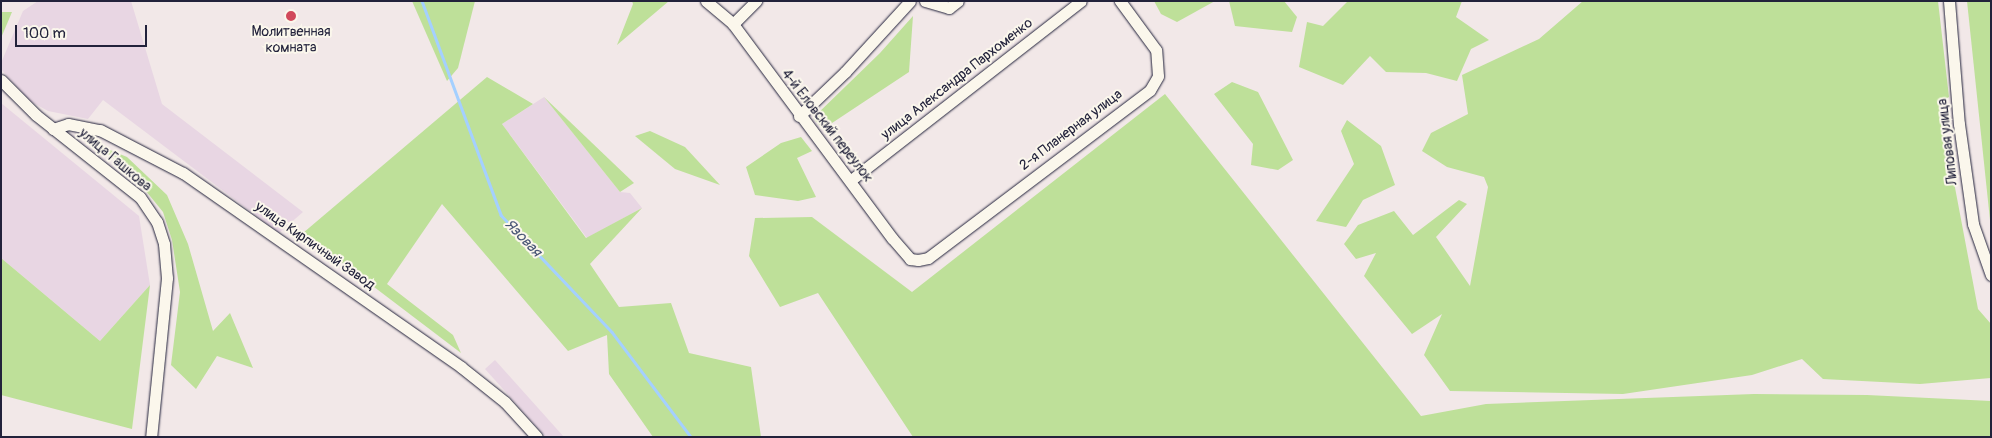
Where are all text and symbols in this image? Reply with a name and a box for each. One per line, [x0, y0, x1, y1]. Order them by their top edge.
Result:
marker: Молитвенная комната [285, 10, 297, 22]
scale bar [18, 15, 150, 47]
street label: улица Александра Пархоменко [878, 15, 1036, 143]
text: 100 m [23, 24, 66, 43]
place label: Молитвенная комната [251, 24, 331, 56]
street label: 4-й Еловский переулок [778, 66, 876, 186]
street label: 2-я Планерная улица [1016, 86, 1126, 174]
street label: Липовая улица [1934, 98, 1962, 186]
street label: улица Гашкова [75, 125, 155, 195]
street label: улица Кирпичный Завод [252, 198, 378, 294]
water label: Язовая [501, 215, 545, 261]

